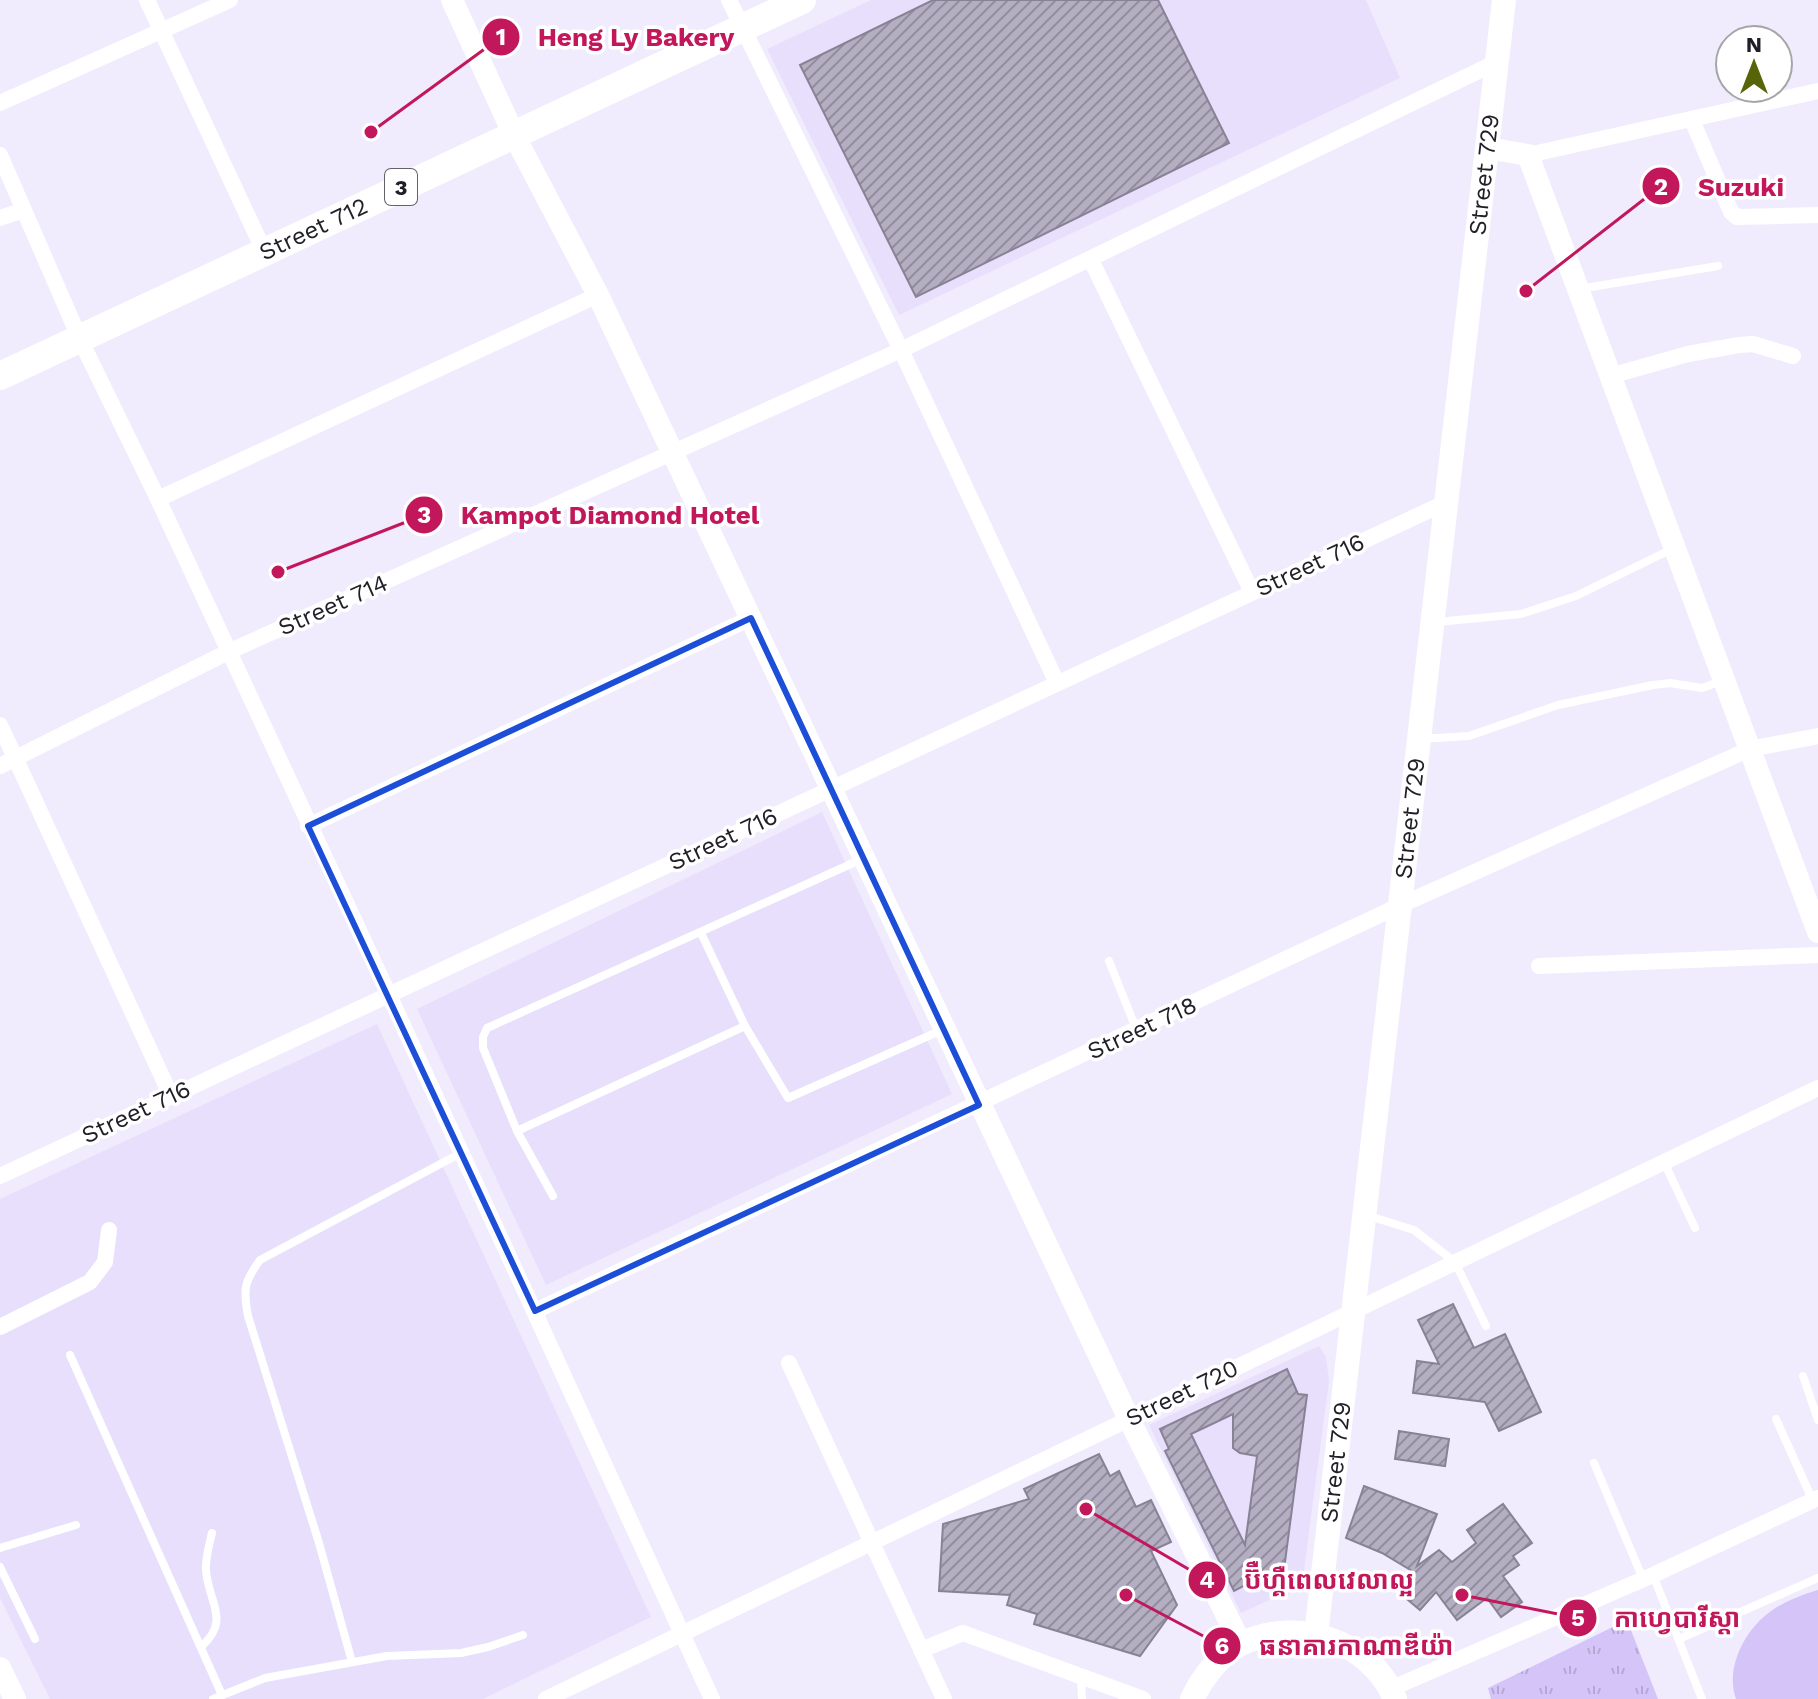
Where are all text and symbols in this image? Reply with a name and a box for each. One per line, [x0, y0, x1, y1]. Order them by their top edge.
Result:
callout: Heng Ly Bakery [481, 12, 750, 62]
text: Heng Ly Bakery [538, 22, 735, 52]
text: 1 [496, 23, 506, 51]
north arrow [1714, 24, 1794, 104]
text: N [1746, 32, 1762, 57]
street label: Street 729 [1463, 113, 1505, 237]
callout: Suzuki [1641, 161, 1800, 211]
road number: 3 [385, 169, 417, 205]
text: Suzuki [1698, 172, 1784, 202]
text: 2 [1654, 173, 1668, 201]
street label: Street 712 [255, 192, 372, 267]
callout: Kampot Diamond Hotel [404, 490, 775, 540]
text: Kampot Diamond Hotel [461, 500, 760, 530]
text: 3 [417, 501, 431, 529]
street label: Street 716 [1251, 528, 1369, 602]
street label: Street 714 [274, 568, 392, 642]
street label: Street 729 [1389, 756, 1431, 880]
street label: Street 716 [664, 802, 782, 876]
street label: Street 718 [1083, 991, 1201, 1065]
street label: Street 716 [77, 1075, 195, 1149]
street label: Street 720 [1121, 1354, 1243, 1432]
street label: Street 729 [1315, 1400, 1357, 1524]
callout: ប៊ឺហ្គឺពេលវេលាល្អ [1187, 1555, 1430, 1605]
text: ប៊ឺហ្គឺពេលវេលាល្អ [1244, 1561, 1414, 1597]
text: 4 [1199, 1566, 1215, 1594]
callout: កាហ្វេបារីស្តា [1558, 1593, 1757, 1643]
text: កាហ្វេបារីស្តា [1614, 1603, 1740, 1635]
text: 5 [1571, 1604, 1585, 1632]
callout: ធនាគារកាណាឌីយ៉ា [1202, 1621, 1469, 1671]
text: ធនាគារកាណាឌីយ៉ា [1258, 1631, 1454, 1661]
text: 6 [1215, 1632, 1229, 1660]

